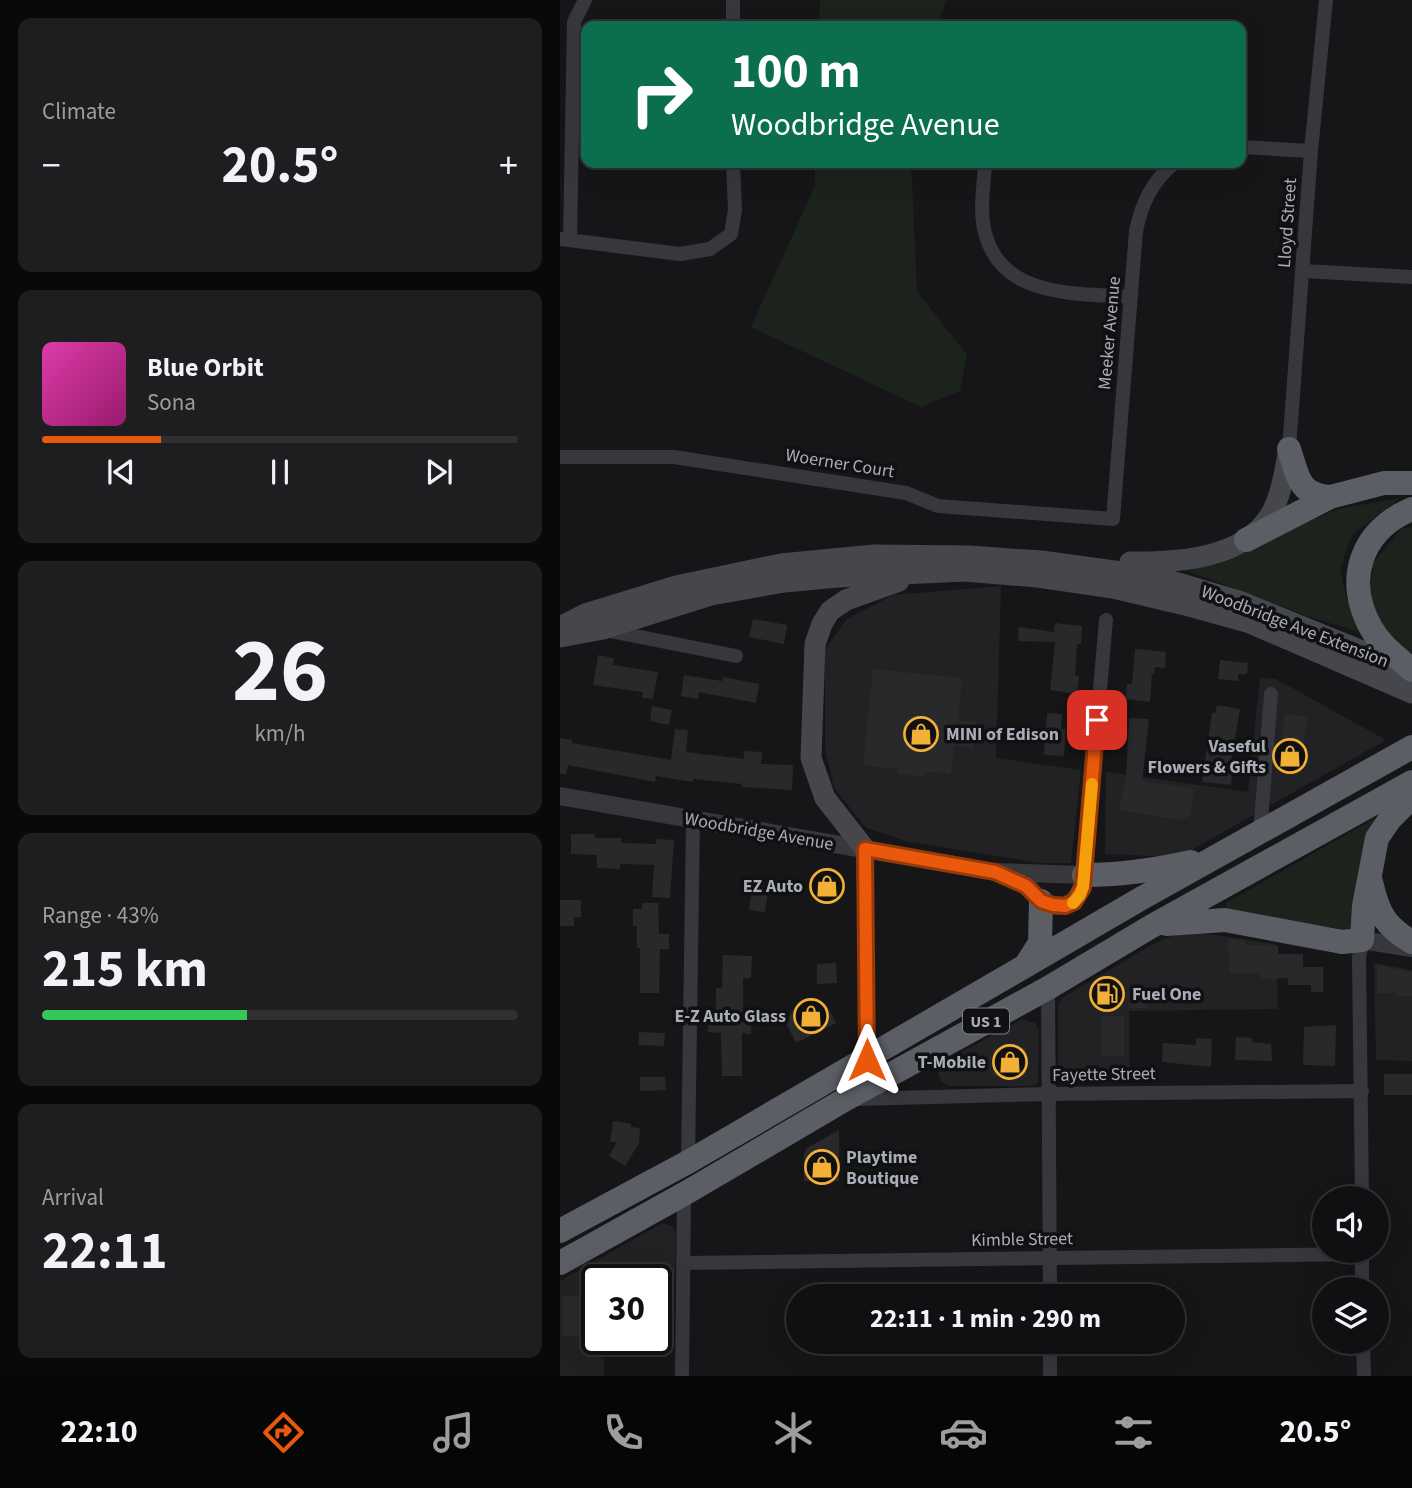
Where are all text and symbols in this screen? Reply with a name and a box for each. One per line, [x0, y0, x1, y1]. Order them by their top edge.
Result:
text: 100 m [731, 37, 860, 107]
icon: right [616, 49, 707, 140]
text: Climate [42, 95, 116, 128]
text: Woodbridge Avenue [731, 102, 1000, 148]
text: 20.5° [222, 129, 338, 203]
text: − [42, 139, 61, 193]
text: + [499, 139, 518, 193]
street label: Lloyd Street [1272, 177, 1303, 269]
street label: Meeker Avenue [1092, 275, 1127, 391]
text: Blue Orbit [147, 349, 264, 386]
text: Sona [147, 386, 196, 419]
street label: Woerner Court [784, 443, 896, 484]
icon: previous [102, 453, 140, 491]
icon: pause [261, 453, 299, 491]
icon: next [420, 453, 458, 491]
street label: Woodbridge Ave Extension [1198, 579, 1392, 674]
text: 26 [232, 607, 328, 736]
pin [1067, 690, 1127, 750]
icon: arrive [1078, 701, 1116, 739]
shop icon: MINI of Edison [902, 715, 940, 753]
text: km/h [254, 717, 306, 750]
place label: MINI of Edison [946, 722, 1059, 747]
place label: Vaseful Flowers & Gifts [1148, 734, 1266, 780]
shop icon: Vaseful Flowers & Gifts [1271, 737, 1309, 775]
street label: Woodbridge Avenue [682, 806, 836, 857]
shop icon: EZ Auto [808, 867, 846, 905]
place label: EZ Auto [743, 874, 803, 899]
text: Range · 43% [42, 899, 159, 932]
text: 215 km [42, 933, 208, 1007]
fuel station icon: Fuel One [1088, 975, 1126, 1013]
place label: Fuel One [1132, 982, 1201, 1007]
shop icon: E-Z Auto Glass [792, 997, 830, 1035]
place label: E-Z Auto Glass [674, 1004, 786, 1029]
road number: US 1 [963, 1009, 1009, 1034]
position arrow [830, 1023, 904, 1097]
shop icon: T-Mobile [991, 1043, 1029, 1081]
place label: T-Mobile [918, 1050, 986, 1075]
street label: Fayette Street [1052, 1061, 1156, 1088]
place label: Playtime Boutique [846, 1145, 919, 1191]
shop icon: Playtime Boutique [803, 1148, 841, 1186]
text: Arrival [42, 1181, 104, 1214]
map controls [1312, 1186, 1389, 1354]
button: sound [1312, 1186, 1389, 1263]
text: 22:11 [42, 1215, 167, 1289]
street label: Kimble Street [971, 1226, 1073, 1253]
speed limit sign: 30 [581, 1264, 672, 1355]
button: layers [1312, 1277, 1389, 1354]
text: 22:11 · 1 min · 290 m [870, 1300, 1101, 1337]
icon: directions [259, 1408, 308, 1457]
icon: music [429, 1408, 478, 1457]
icon: phone [599, 1408, 648, 1457]
icon: climate [769, 1408, 818, 1457]
icon: car [939, 1408, 988, 1457]
icon: filters [1109, 1408, 1158, 1457]
text: 22:10 [61, 1409, 138, 1455]
text: 20.5° [1279, 1409, 1351, 1455]

